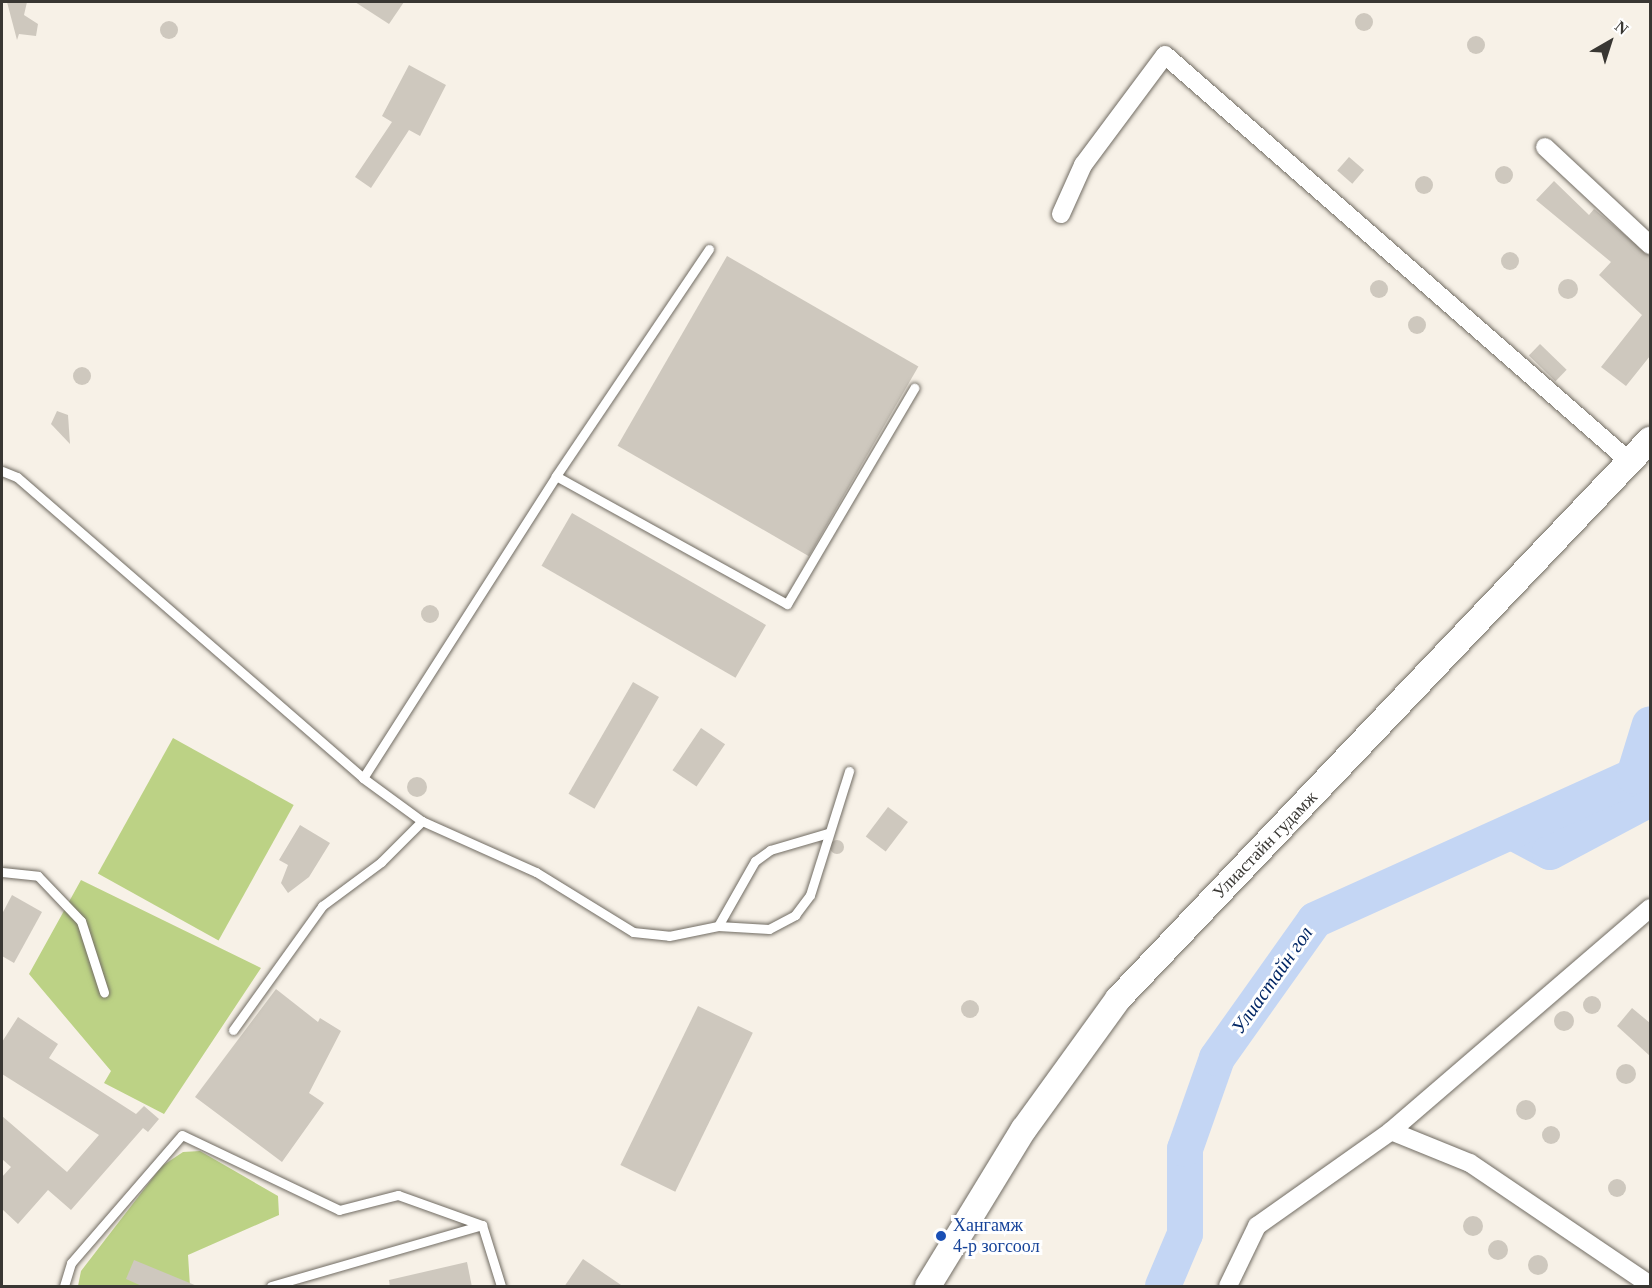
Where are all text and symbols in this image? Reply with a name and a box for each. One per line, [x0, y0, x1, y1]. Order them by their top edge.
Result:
north arrow [1580, 12, 1640, 72]
text: N [1612, 17, 1631, 38]
street label: Улиастайн гудамж [1208, 787, 1322, 903]
water label: Улиастайн гол [1226, 922, 1318, 1038]
place label: Хангамж 4-р зогсоол [953, 1215, 1040, 1258]
marker: Хангамж 4-р зогсоол [934, 1229, 948, 1243]

